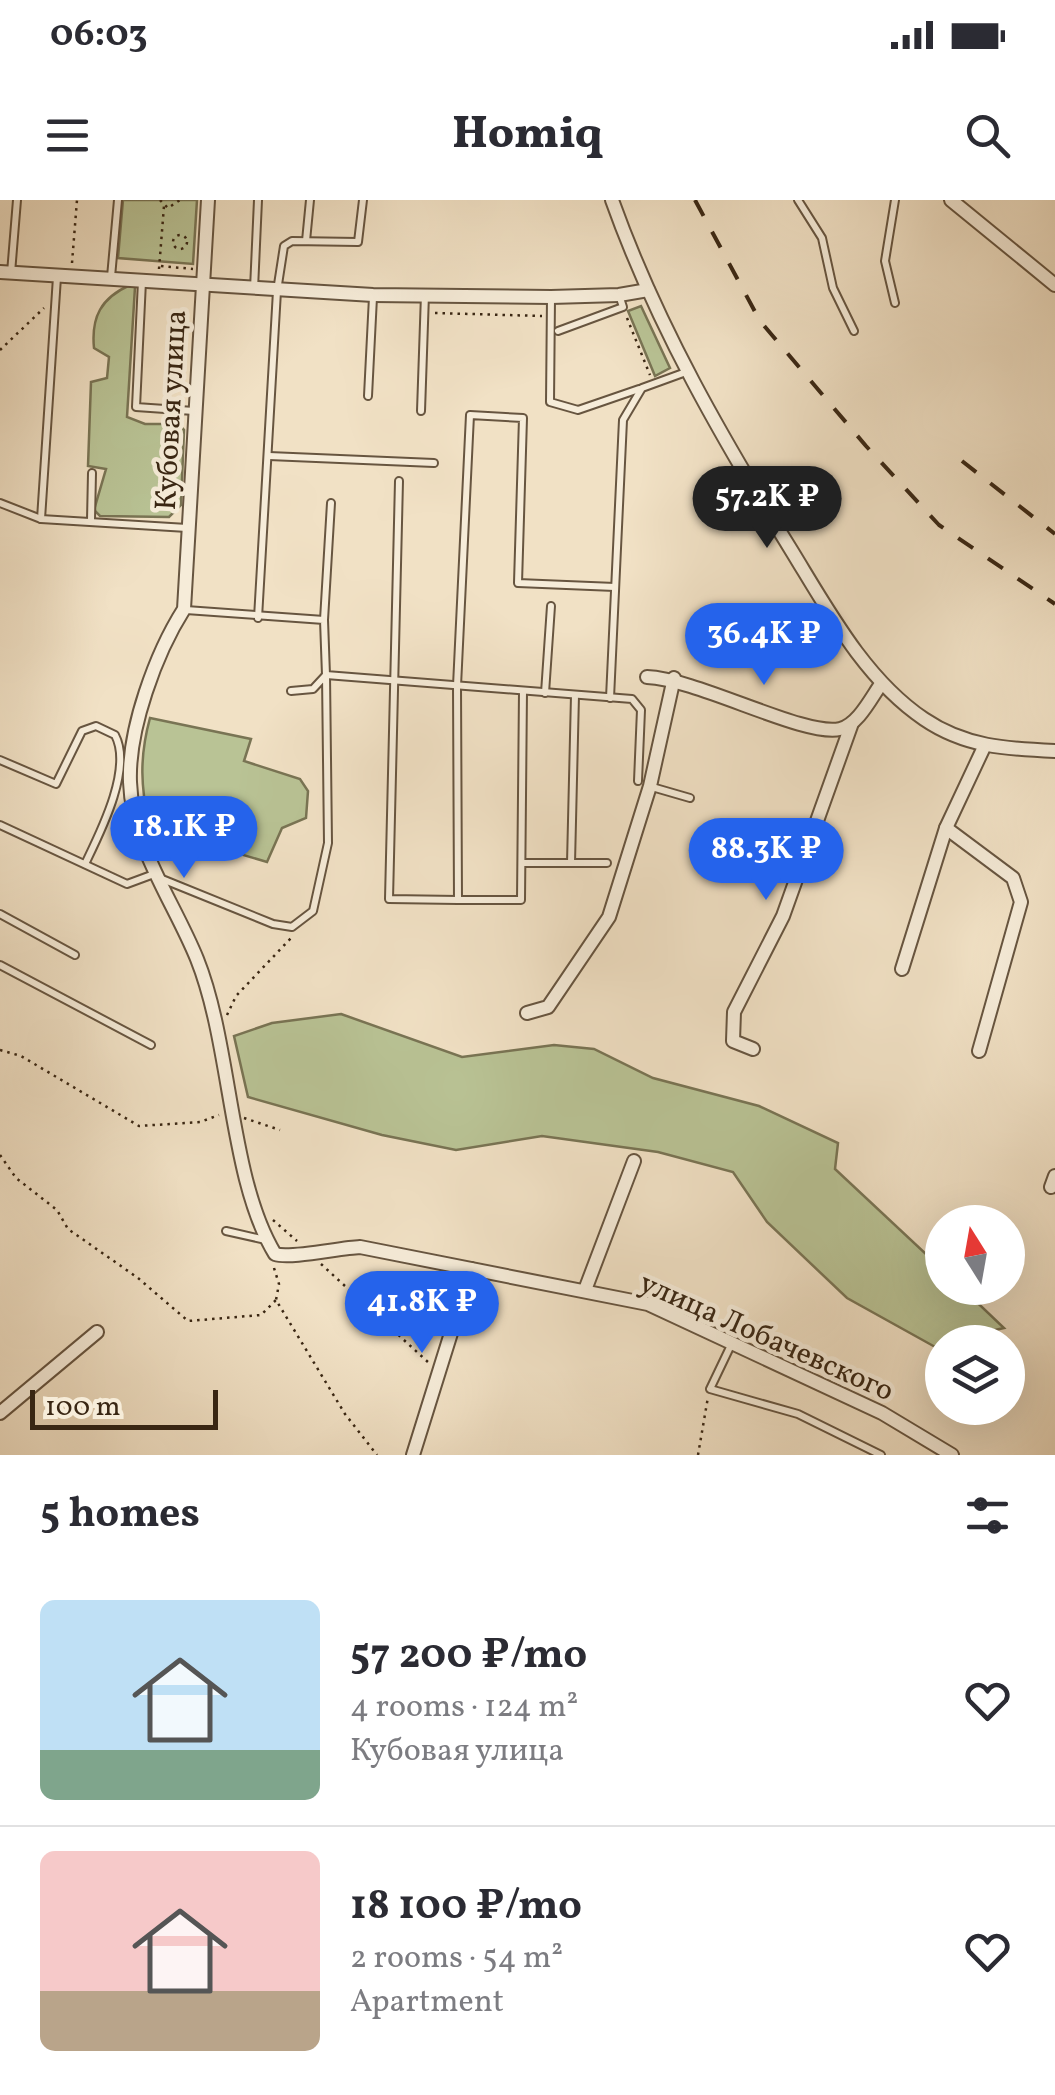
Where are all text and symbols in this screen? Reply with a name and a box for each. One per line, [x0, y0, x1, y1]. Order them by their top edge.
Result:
text: 06:03 [50, 9, 148, 62]
text: Homiq [452, 104, 603, 167]
icon: menu [40, 108, 95, 163]
icon: search [960, 108, 1015, 163]
street label: Кубовая улица [146, 309, 198, 511]
pin: 57.2K ₽ [675, 466, 859, 551]
text: 57.2K ₽ [715, 476, 819, 520]
pin: 36.4K ₽ [672, 603, 856, 688]
text: 36.4K ₽ [707, 613, 821, 657]
pin: 18.1K ₽ [92, 796, 276, 881]
text: 18.1K ₽ [132, 806, 236, 850]
pin: 88.3K ₽ [674, 818, 858, 903]
text: 88.3K ₽ [711, 828, 821, 872]
north arrow [925, 1205, 1025, 1305]
map controls [925, 1205, 1025, 1425]
street label: улица Лобачевского [632, 1263, 900, 1413]
pin: 41.8K ₽ [330, 1271, 514, 1356]
text: 41.8K ₽ [367, 1281, 477, 1325]
button: layers [925, 1325, 1025, 1425]
scale bar [30, 1385, 218, 1430]
text: 100 m [45, 1388, 120, 1427]
text: 5 homes [40, 1486, 200, 1545]
icon: filters [960, 1488, 1015, 1543]
text: 57 200 ₽/mo [350, 1627, 587, 1686]
icon: home [120, 1640, 240, 1760]
icon: heart [960, 1673, 1015, 1728]
text: 4 rooms · 124 m² [350, 1686, 578, 1730]
text: Кубовая улица [350, 1730, 564, 1774]
text: 18 100 ₽/mo [350, 1878, 582, 1937]
icon: home [120, 1891, 240, 2011]
icon: heart [960, 1924, 1015, 1979]
text: 2 rooms · 54 m² [350, 1937, 563, 1981]
text: Apartment [350, 1981, 504, 2025]

